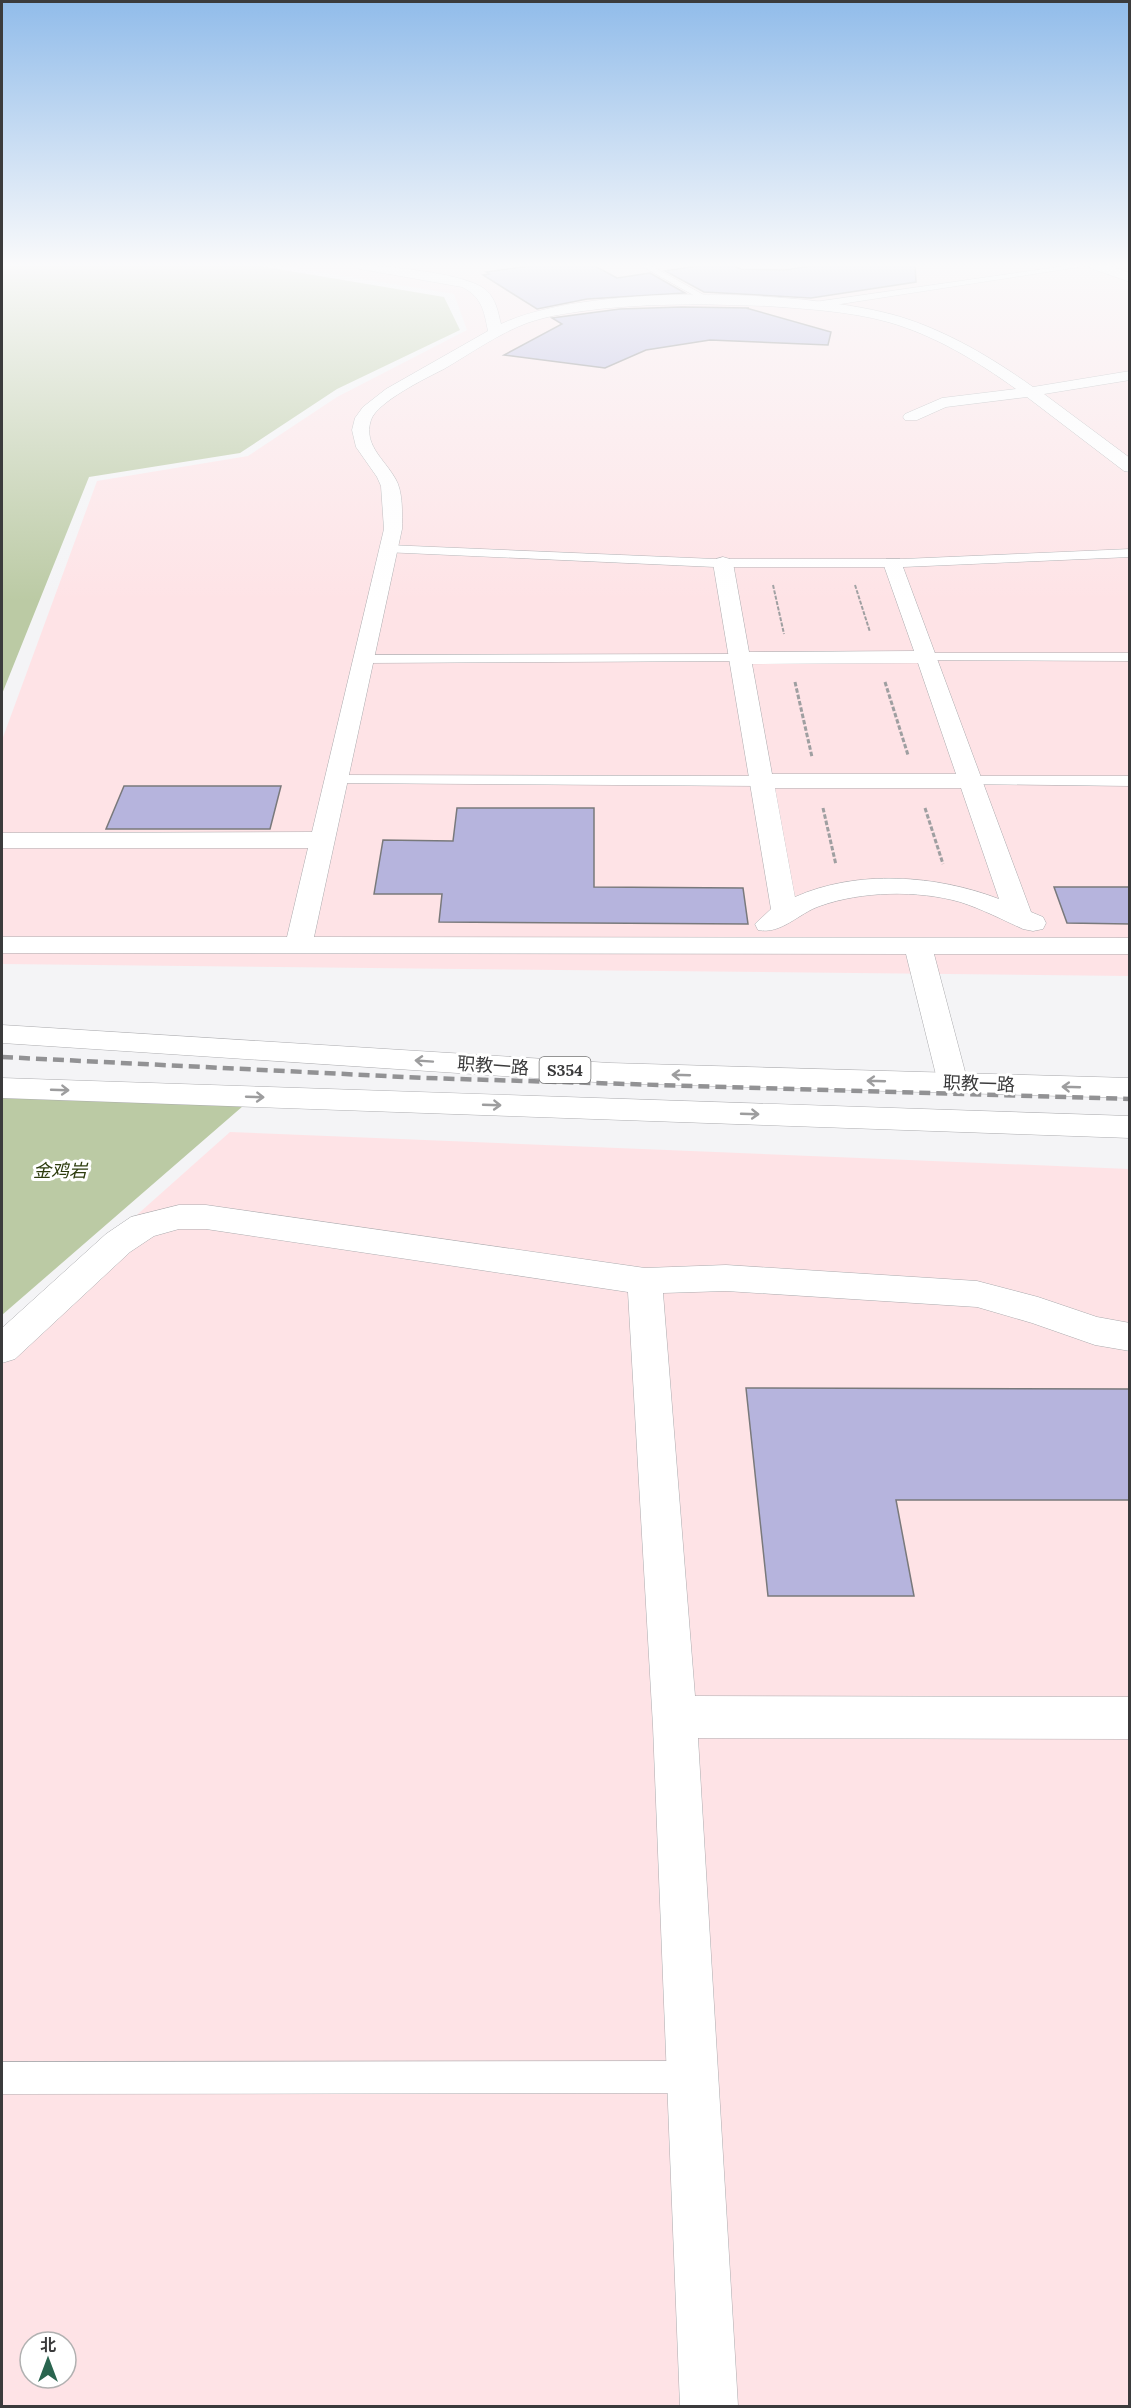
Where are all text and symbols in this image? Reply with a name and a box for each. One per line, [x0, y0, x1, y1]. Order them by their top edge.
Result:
street label: 职教一路 [456, 1052, 530, 1079]
one-way arrow [414, 1056, 434, 1067]
road number: S354 [540, 1057, 590, 1083]
one-way arrow [672, 1070, 692, 1081]
street label: 职教一路 [943, 1071, 1015, 1096]
one-way arrow [867, 1075, 887, 1087]
one-way arrow [1062, 1081, 1082, 1092]
one-way arrow [49, 1085, 69, 1096]
one-way arrow [244, 1091, 264, 1103]
one-way arrow [481, 1099, 501, 1111]
one-way arrow [739, 1108, 759, 1119]
park label: 金鸡岩 [33, 1159, 89, 1182]
north arrow [18, 2330, 78, 2390]
text: 北 [40, 2335, 56, 2355]

